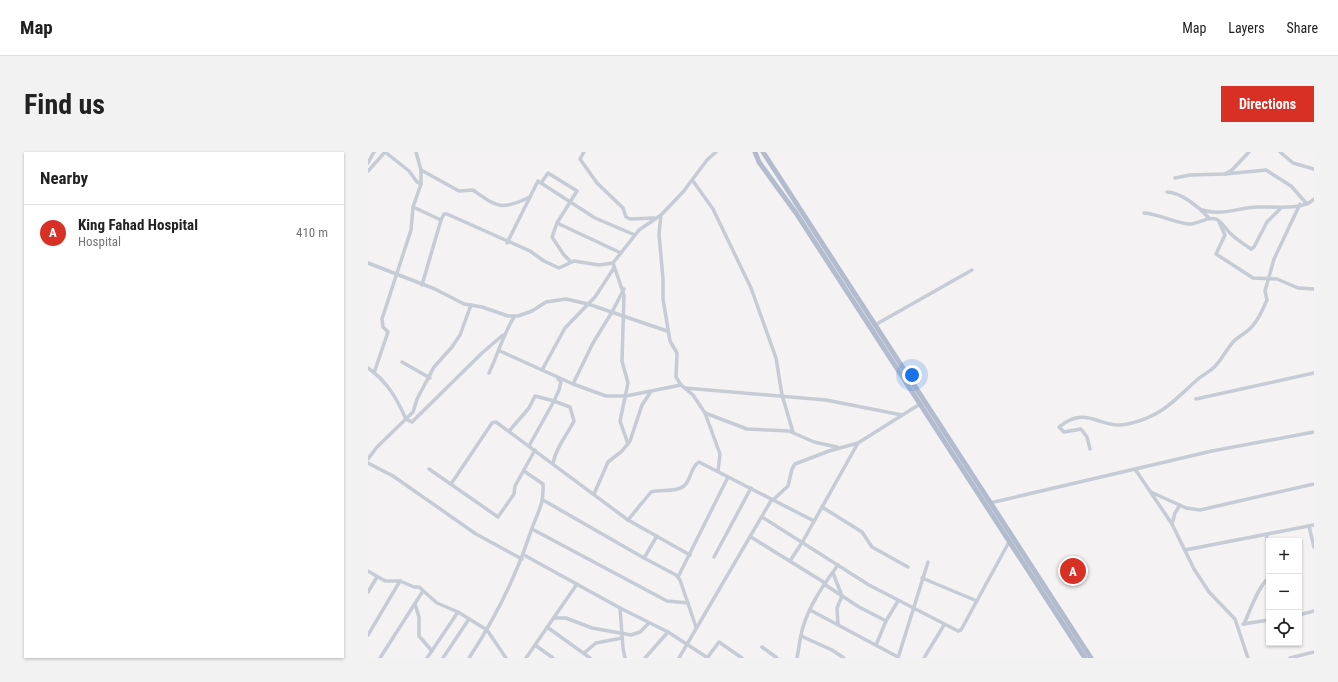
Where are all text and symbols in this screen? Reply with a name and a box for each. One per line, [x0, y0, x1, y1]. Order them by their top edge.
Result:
text: Map [20, 16, 53, 39]
text: Map [1182, 20, 1206, 36]
text: Layers [1228, 20, 1265, 36]
text: Share [1287, 20, 1318, 36]
button: Directions [1221, 86, 1314, 122]
text: Find us [24, 88, 105, 121]
text: Nearby [40, 168, 88, 188]
text: King Fahad Hospital [78, 216, 198, 234]
text: A [49, 225, 57, 240]
text: 410 m [296, 225, 328, 240]
text: Hospital [78, 234, 121, 249]
your location [902, 365, 922, 385]
map controls [1266, 538, 1302, 646]
button: + [1266, 538, 1302, 574]
pin: A [1060, 556, 1086, 586]
button: − [1266, 574, 1302, 610]
button: locate [1266, 610, 1302, 646]

